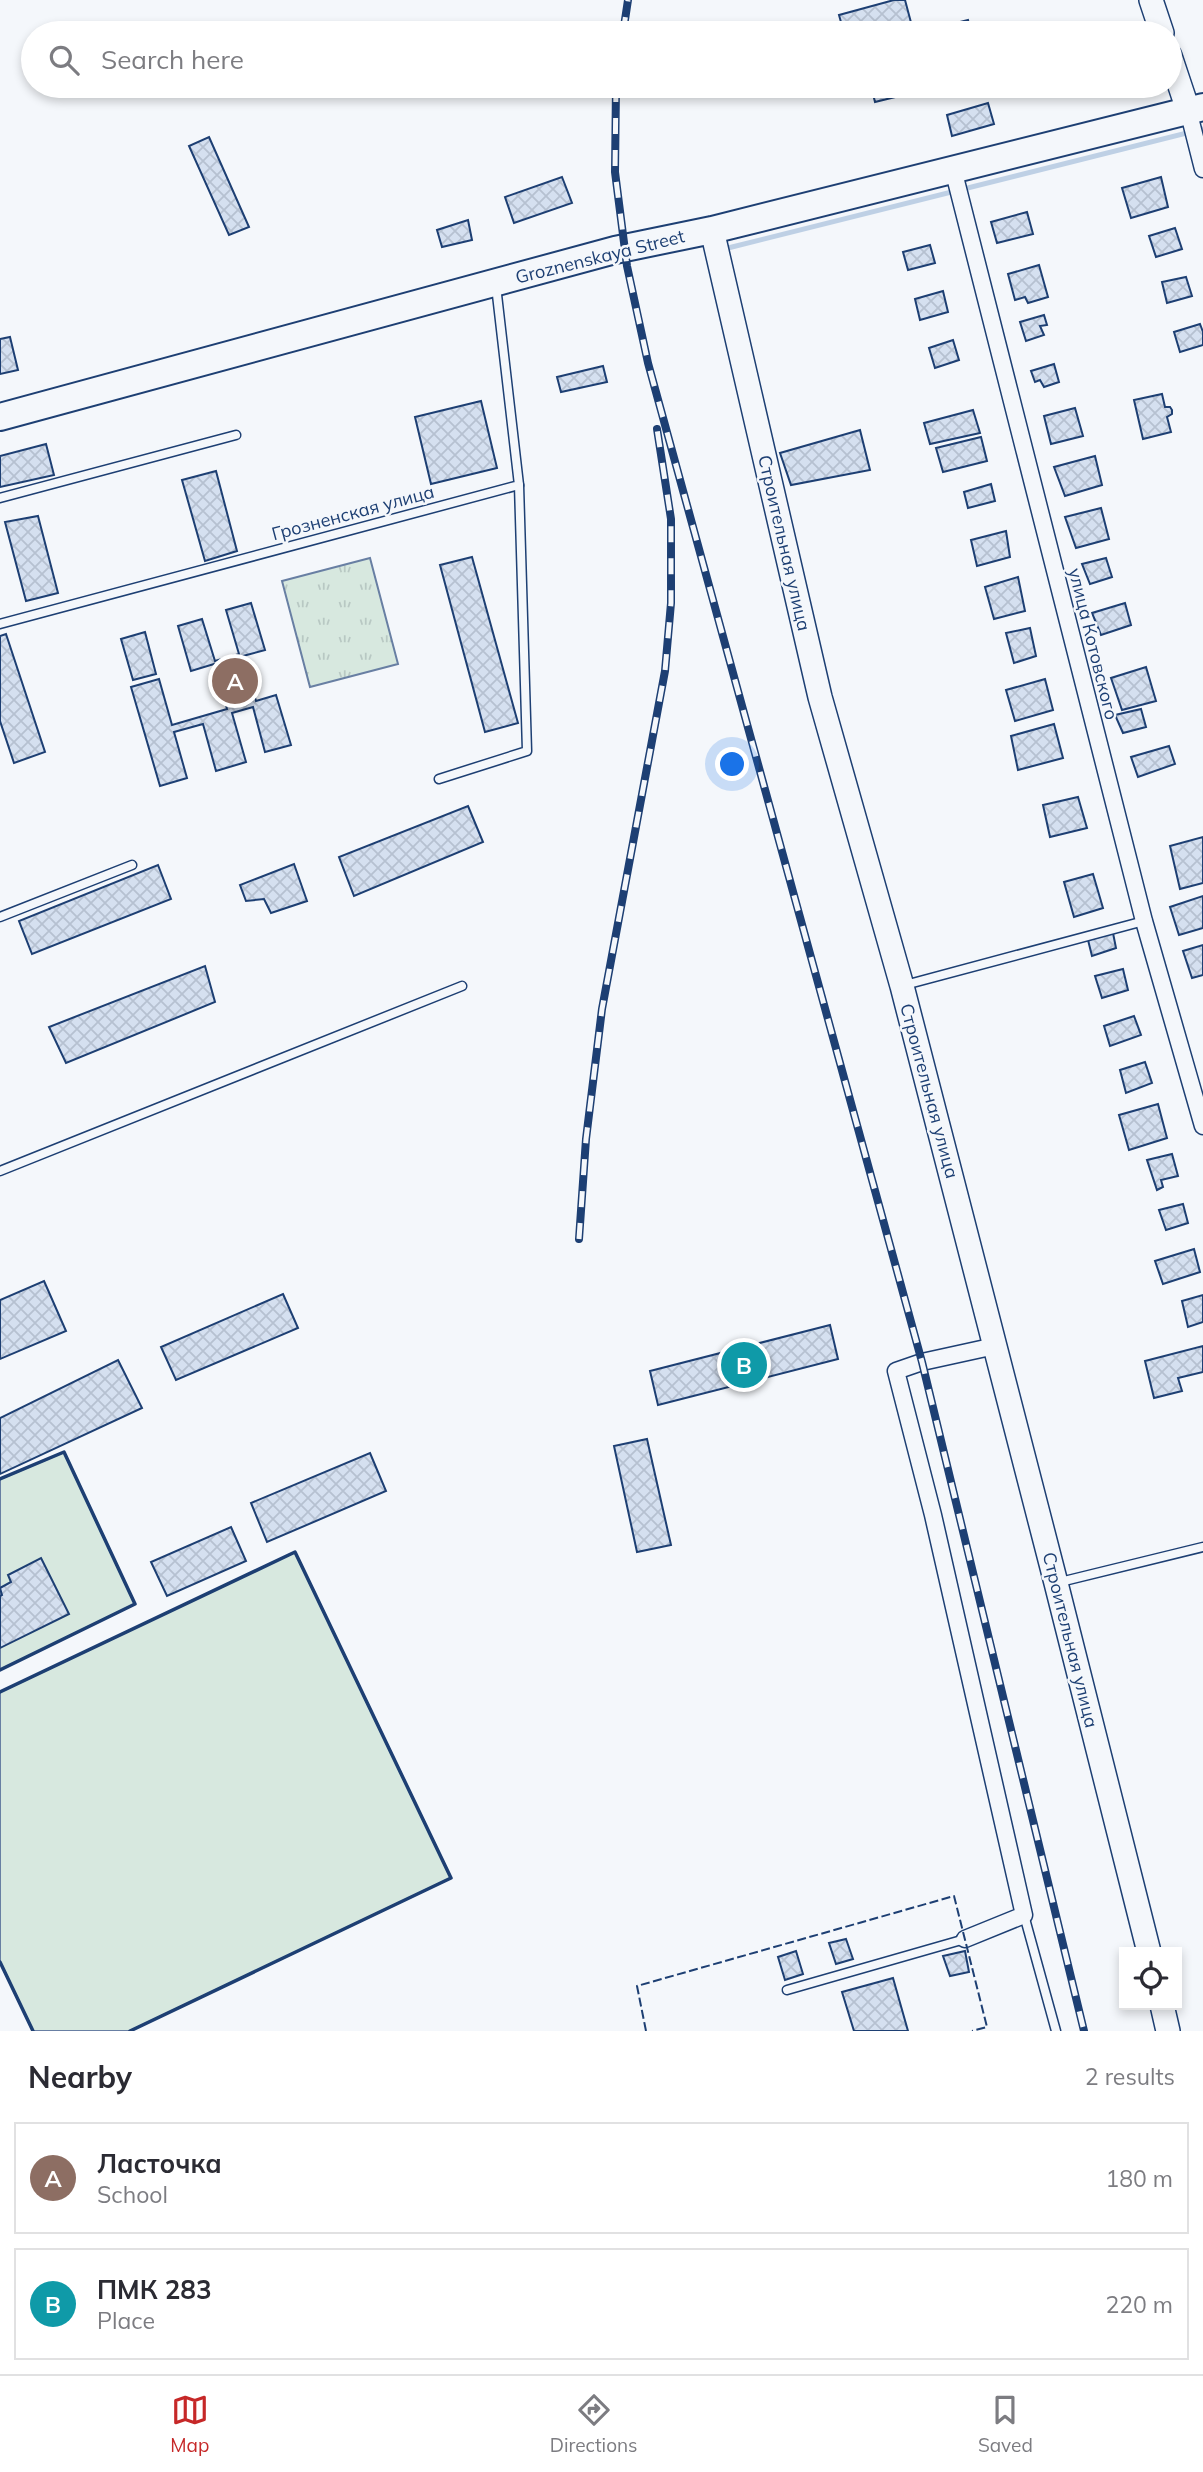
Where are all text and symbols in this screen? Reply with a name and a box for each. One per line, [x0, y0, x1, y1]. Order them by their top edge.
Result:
search box [21, 21, 1182, 98]
icon: search [45, 41, 83, 79]
text: Search here [101, 43, 244, 76]
street label: Groznenskaya Street [513, 224, 687, 289]
street label: Строительная улица [753, 453, 816, 633]
street label: Грозненская улица [269, 480, 437, 545]
street label: улица Котовского [1063, 566, 1123, 722]
pin: A [212, 655, 258, 707]
your location [715, 747, 749, 781]
street label: Строительная улица [895, 1001, 964, 1181]
pin: B [721, 1339, 767, 1391]
street label: Строительная улица [1038, 1550, 1103, 1730]
map controls [1119, 1947, 1182, 2010]
button: locate [1119, 1947, 1182, 2010]
text: Nearby [28, 2058, 132, 2096]
text: 2 results [1085, 2062, 1175, 2091]
text: Ласточка [97, 2147, 222, 2180]
text: A [44, 2164, 62, 2193]
text: 180 m [1105, 2164, 1173, 2193]
text: School [97, 2180, 168, 2209]
text: ПМК 283 [97, 2273, 212, 2306]
text: B [45, 2290, 61, 2319]
text: 220 m [1105, 2290, 1173, 2319]
text: Place [97, 2306, 155, 2335]
tab: Map [170, 2391, 209, 2457]
tab: Directions [550, 2391, 638, 2457]
tab: Saved [978, 2391, 1033, 2457]

